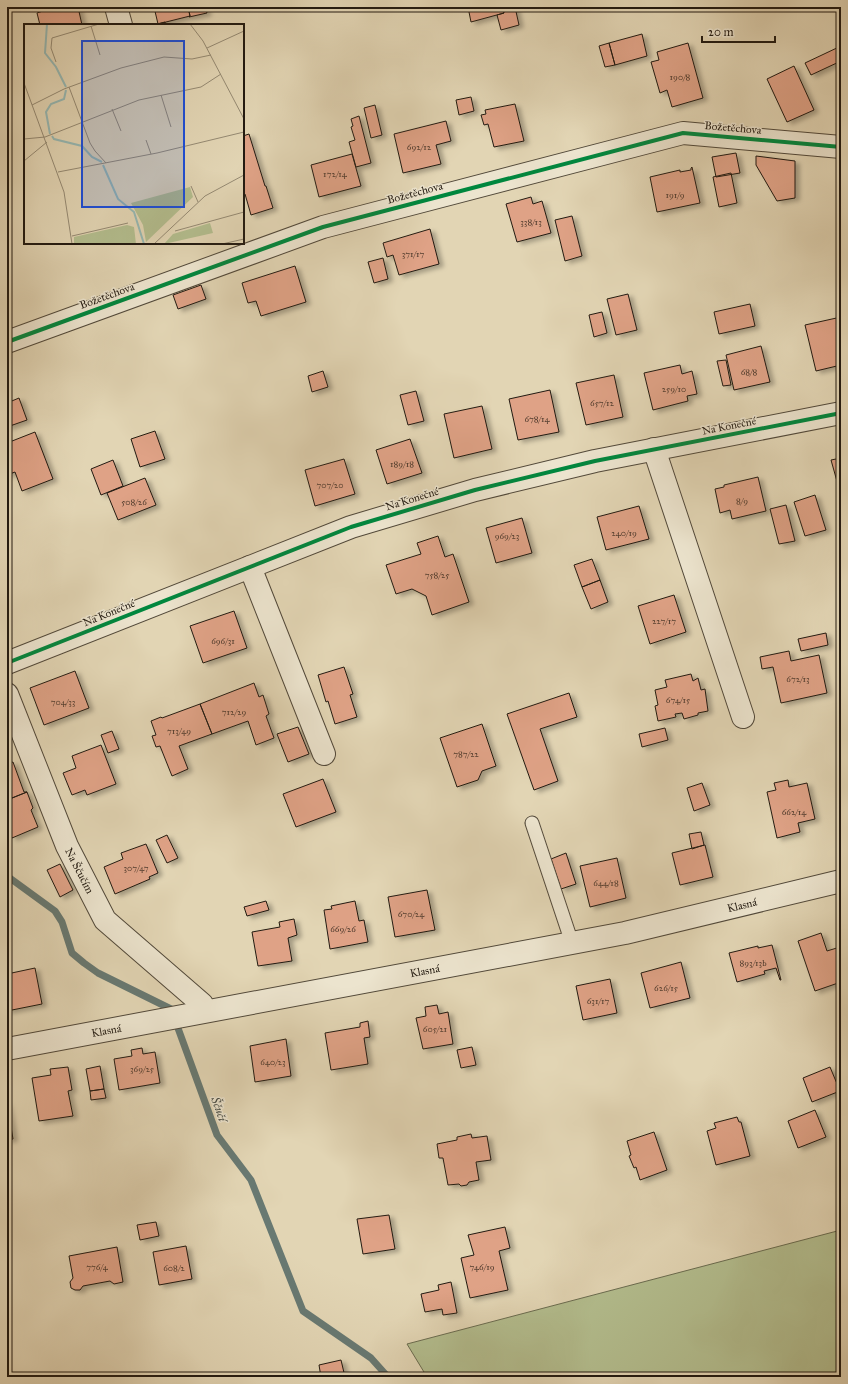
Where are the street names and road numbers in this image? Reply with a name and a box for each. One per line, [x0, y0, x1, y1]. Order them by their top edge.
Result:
street label: Božetěchova [704, 119, 762, 137]
street label: Božetěchova [386, 179, 445, 207]
street label: Božetěchova [78, 280, 136, 312]
street label: Na Konečné [701, 414, 758, 438]
street label: Na Konečné [384, 485, 441, 513]
street label: Na Konečné [81, 597, 137, 629]
street label: Na Ščučím [62, 845, 97, 896]
street label: Klasná [726, 895, 758, 915]
street label: Klasná [409, 961, 441, 980]
street label: Klasná [90, 1021, 123, 1040]

